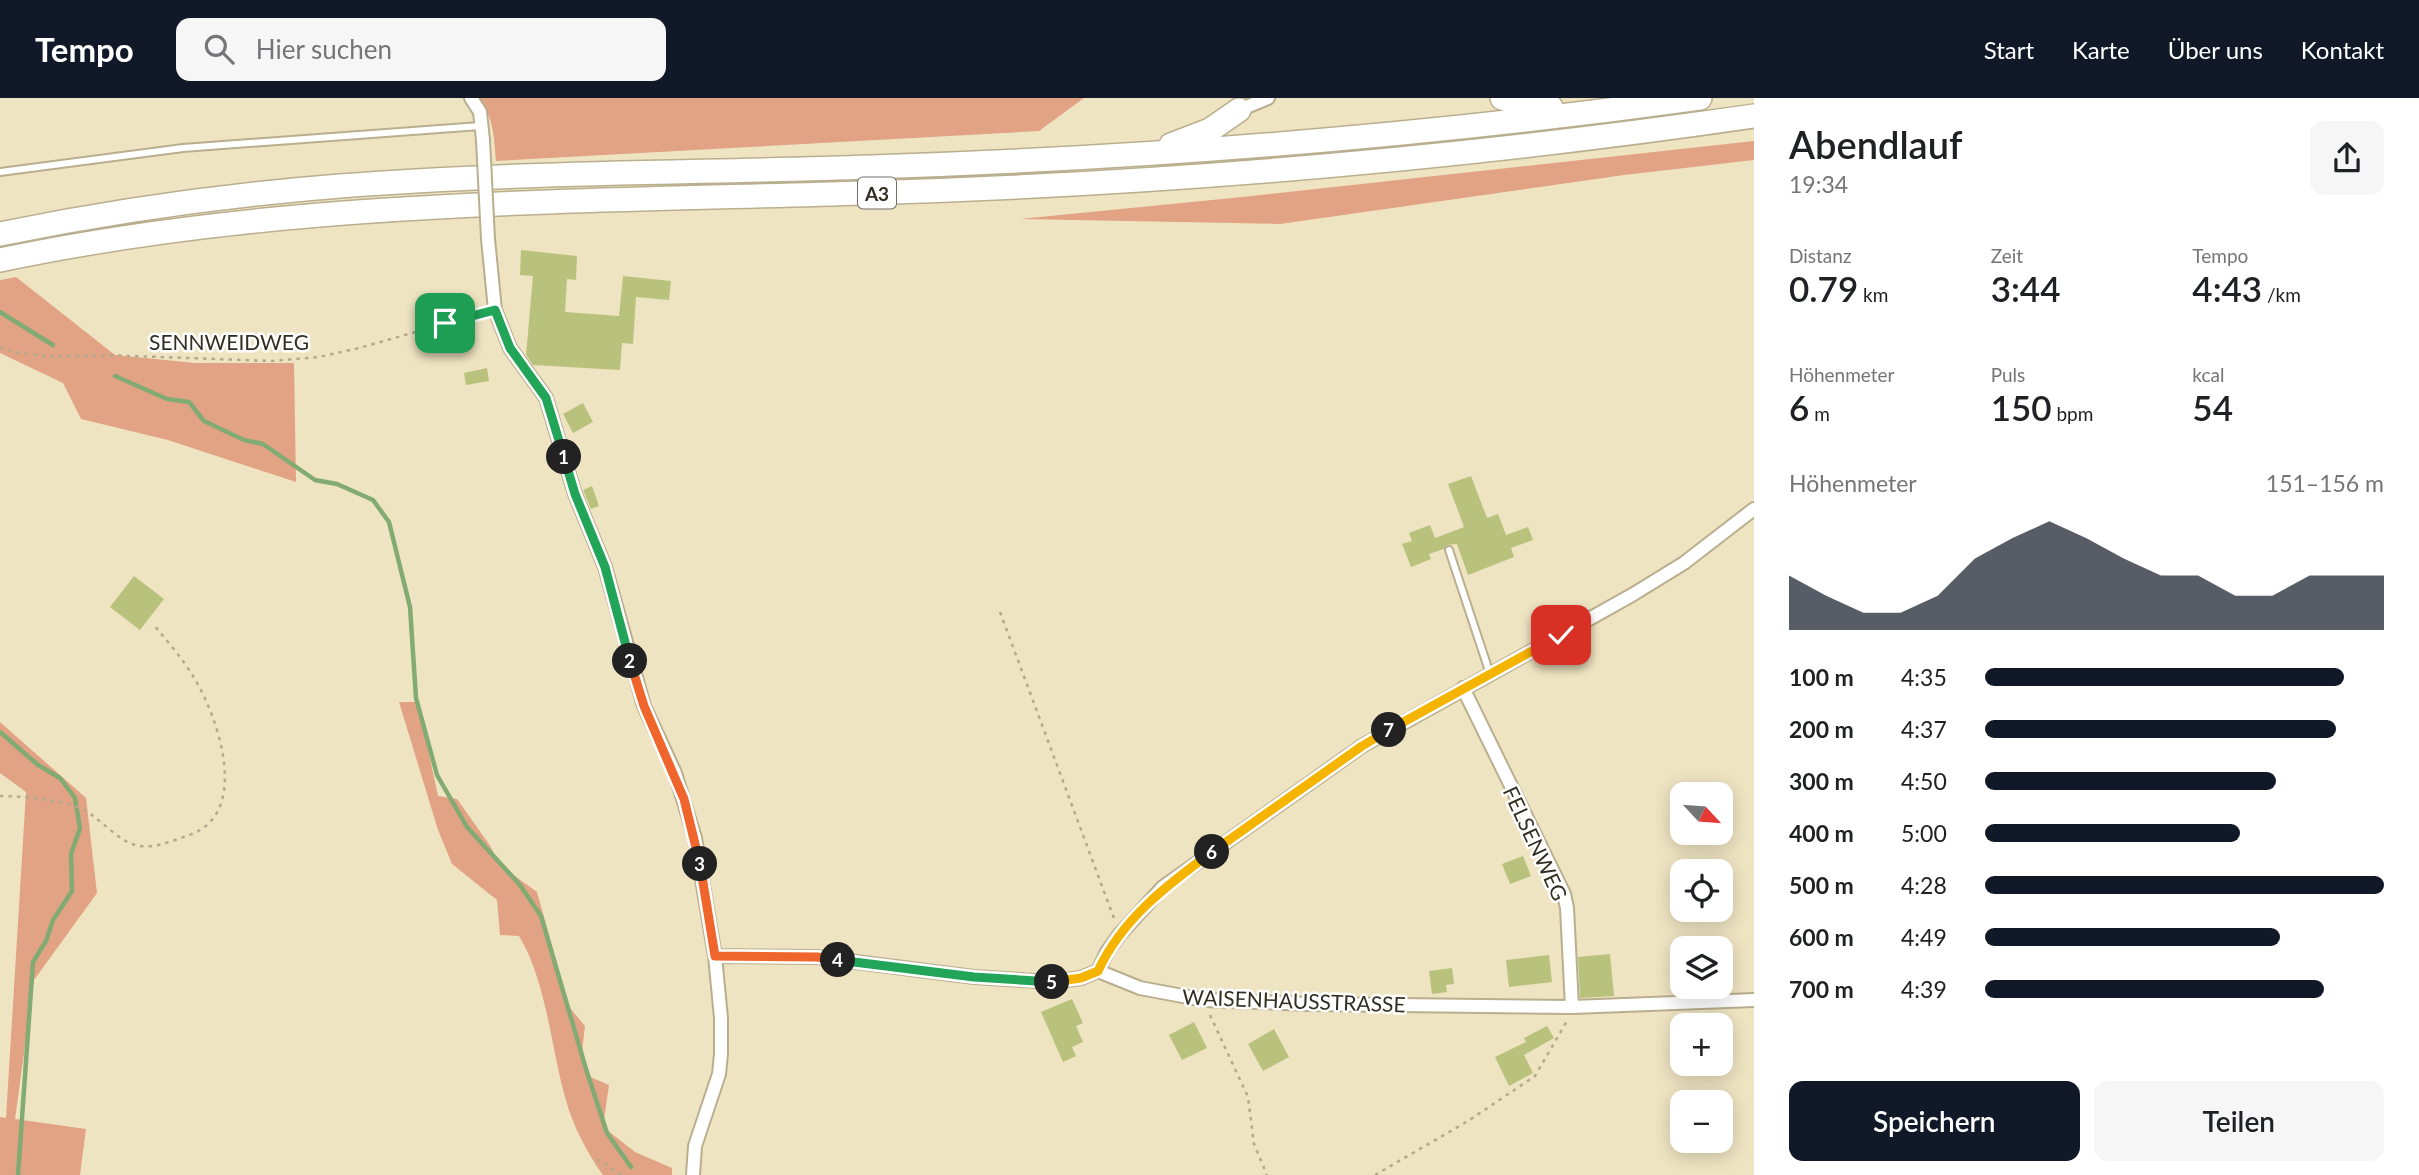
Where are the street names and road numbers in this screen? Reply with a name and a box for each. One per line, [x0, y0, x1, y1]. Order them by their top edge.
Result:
road number: A3 [858, 178, 896, 208]
street label: SENNWEIDWEG [149, 329, 309, 354]
street label: FELSENWEG [1499, 782, 1573, 904]
street label: WAISENHAUSSTRASSE [1182, 984, 1406, 1016]

